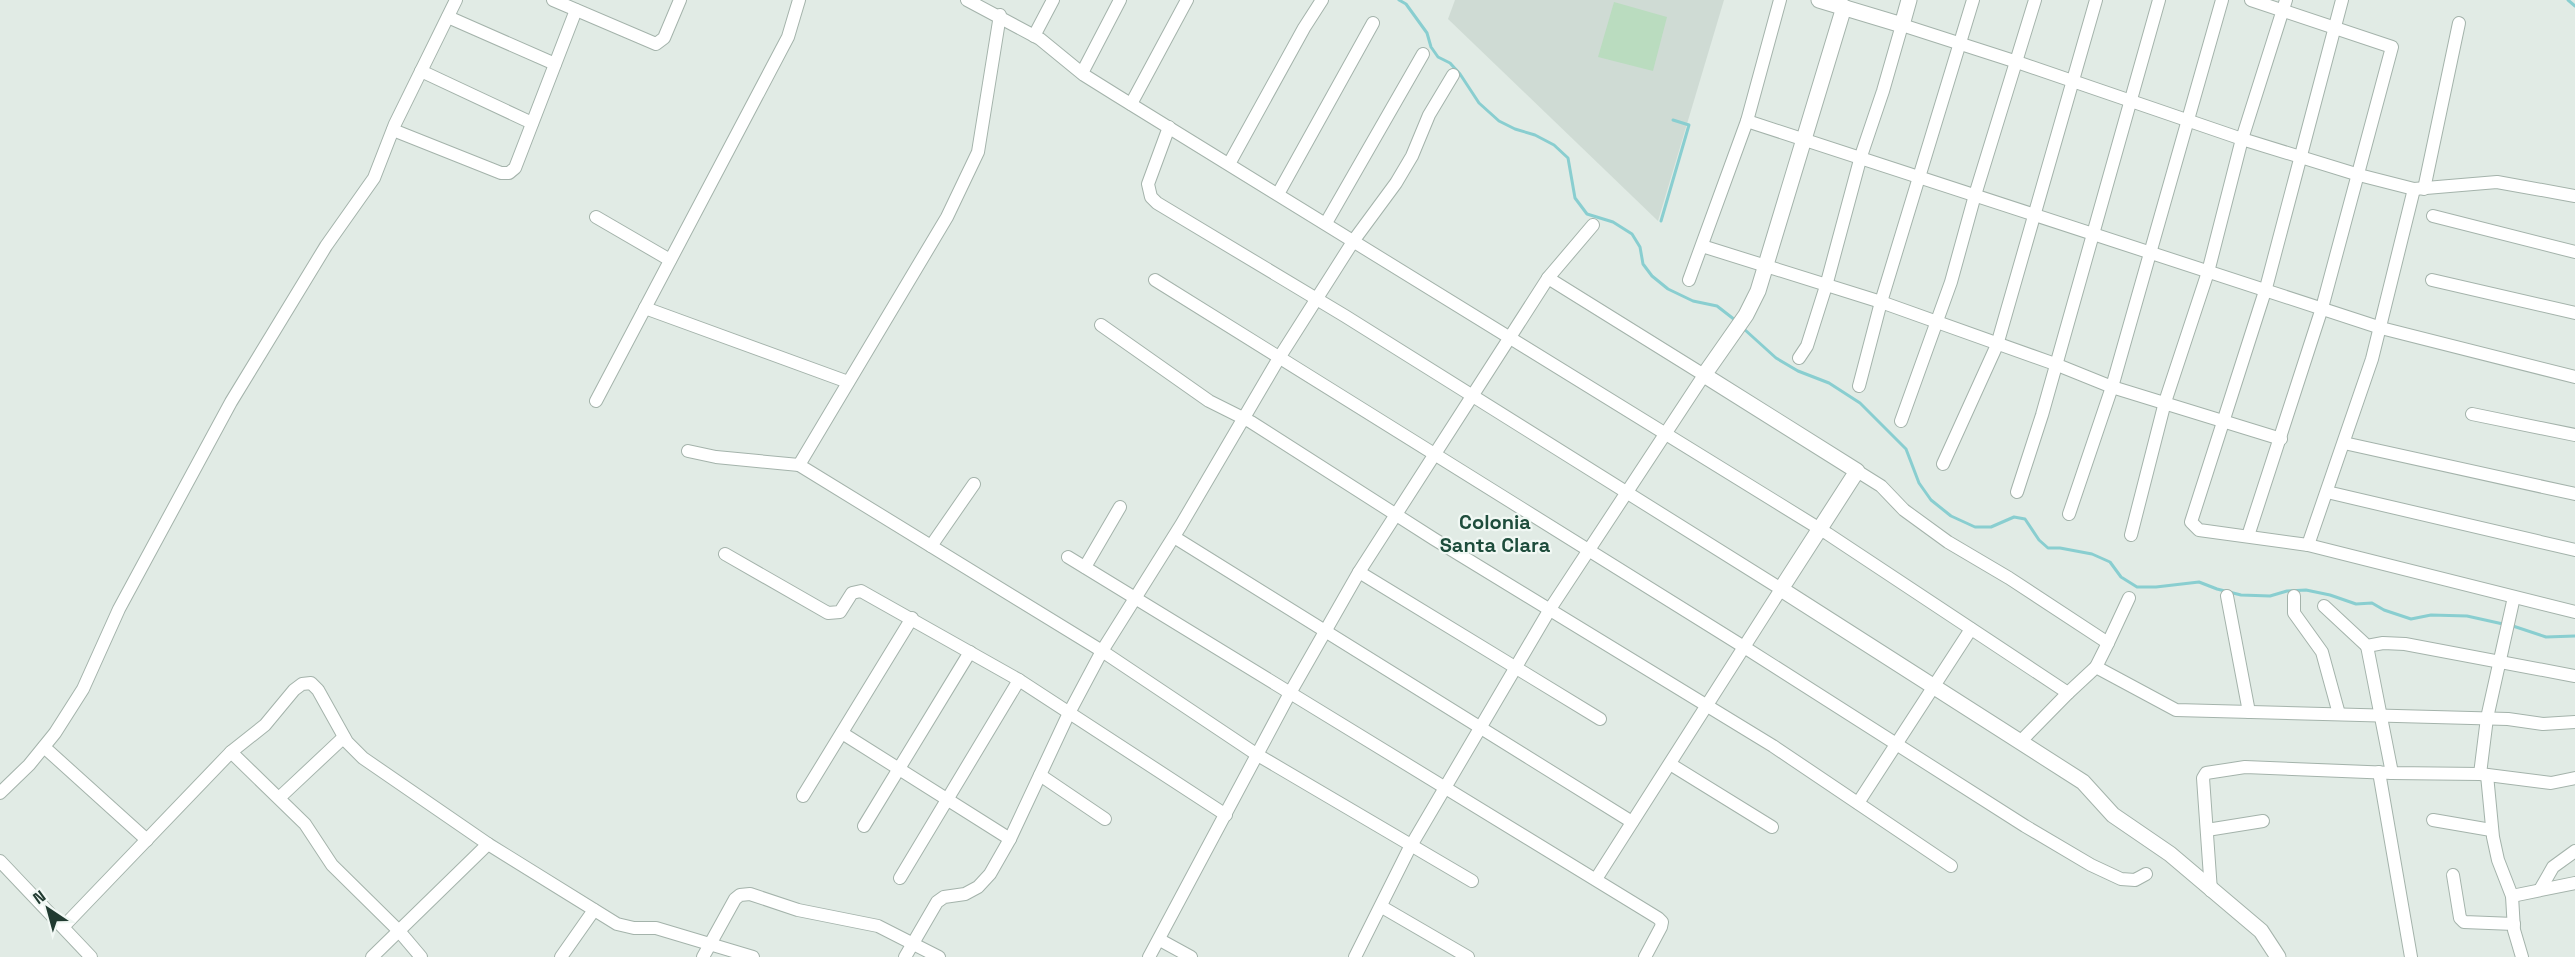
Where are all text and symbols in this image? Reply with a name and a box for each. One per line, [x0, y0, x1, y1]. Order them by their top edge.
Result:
district label: Colonia Santa Clara [1440, 509, 1551, 558]
north arrow [18, 879, 78, 939]
text: N [29, 886, 50, 909]

